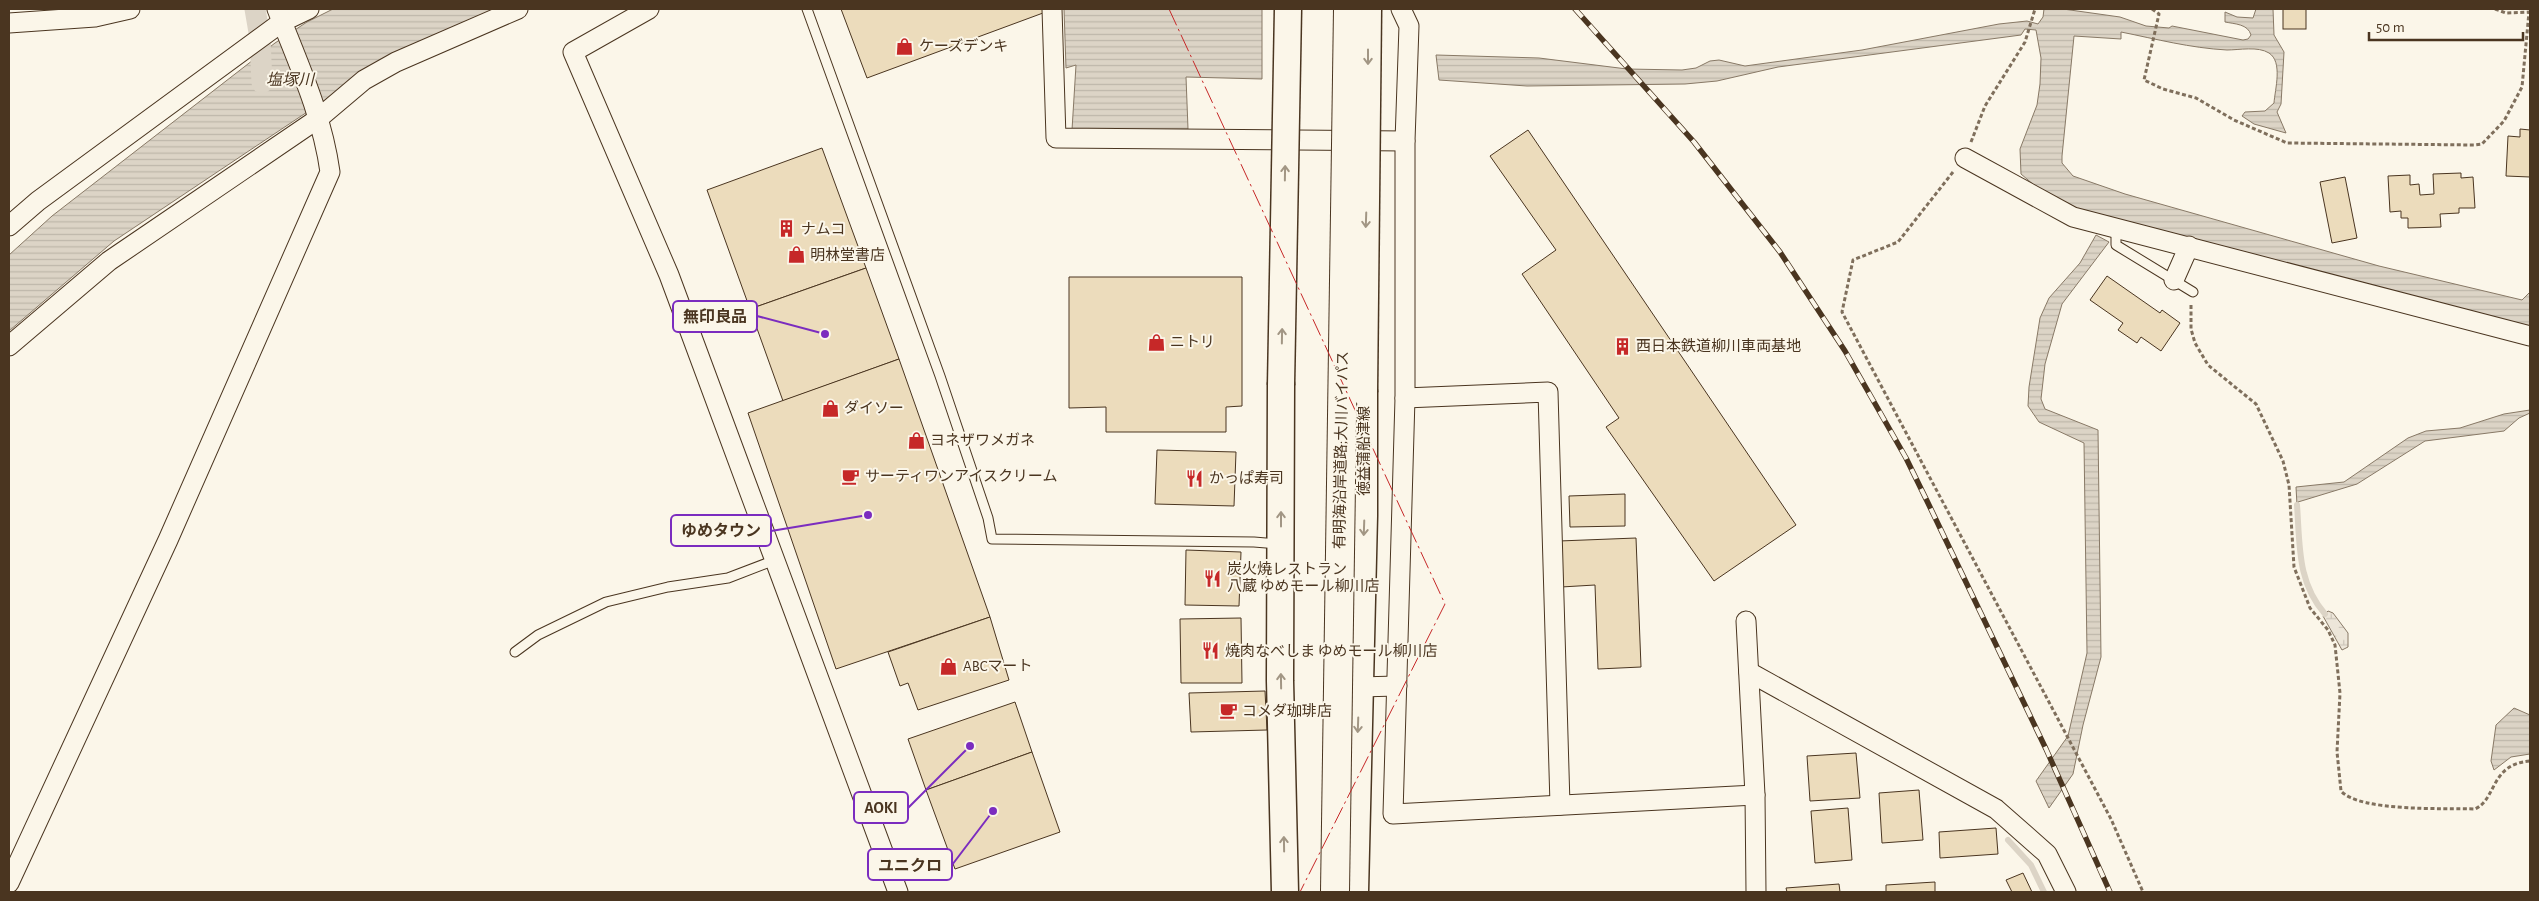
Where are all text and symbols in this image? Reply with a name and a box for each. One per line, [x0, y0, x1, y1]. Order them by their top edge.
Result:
scale bar [2369, 10, 2523, 42]
text: 50 m [2376, 20, 2405, 35]
shop icon: ケーズデンキ [895, 36, 915, 56]
place label: ケーズデンキ [919, 38, 1008, 54]
one-way arrow [1363, 49, 1373, 65]
water label: 塩塚川 [266, 71, 316, 88]
one-way arrow [1280, 166, 1290, 182]
one-way arrow [1362, 212, 1371, 228]
building icon: ナムコ [777, 219, 797, 239]
place label: ナムコ [801, 222, 846, 237]
shop icon: 明林堂書店 [786, 245, 806, 265]
place label: 明林堂書店 [810, 247, 885, 263]
callout: 無印良品 [673, 301, 757, 332]
text: 無印良品 [683, 308, 747, 325]
one-way arrow [1277, 328, 1287, 344]
shop icon: ニトリ [1146, 332, 1166, 352]
place label: ニトリ [1170, 335, 1215, 350]
building icon: 西日本鉄道柳川車両基地 [1612, 336, 1632, 356]
place label: 西日本鉄道柳川車両基地 [1636, 338, 1801, 354]
street label: 有明海沿岸道路;大川バイパス [1331, 351, 1351, 549]
shop icon: ダイソー [820, 398, 840, 418]
place label: ダイソー [844, 400, 904, 416]
street label: 徳益蒲船津線 [1356, 406, 1372, 496]
shop icon: ヨネザワメガネ [906, 430, 926, 450]
place label: ヨネザワメガネ [930, 432, 1035, 448]
cafe icon: サーティワンアイスクリーム [841, 466, 861, 486]
place label: サーティワンアイスクリーム [865, 468, 1057, 484]
restaurant icon: かっぱ寿司 [1185, 468, 1205, 488]
place label: かっぱ寿司 [1209, 470, 1284, 486]
one-way arrow [1276, 511, 1286, 527]
callout: ゆめタウン [671, 515, 771, 546]
one-way arrow [1359, 520, 1369, 536]
text: ゆめタウン [681, 522, 761, 539]
place label: 炭火焼レストラン 八蔵 ゆめモール柳川店 [1227, 561, 1379, 594]
restaurant icon: 炭火焼レストラン 八蔵 ゆめモール柳川店 [1203, 568, 1223, 588]
restaurant icon: 焼肉なべしま ゆめモール柳川店 [1201, 641, 1221, 661]
place label: 焼肉なべしま ゆめモール柳川店 [1225, 643, 1437, 659]
shop icon: ABCマート [939, 656, 959, 676]
place label: ABCマート [963, 659, 1033, 674]
one-way arrow [1276, 673, 1285, 689]
cafe icon: コメダ珈琲店 [1218, 701, 1238, 721]
place label: コメダ珈琲店 [1242, 703, 1332, 719]
one-way arrow [1353, 717, 1362, 733]
callout: AOKI [854, 792, 908, 823]
text: AOKI [864, 800, 898, 816]
one-way arrow [1279, 836, 1289, 852]
callout: ユニクロ [868, 849, 952, 880]
text: ユニクロ [878, 857, 942, 874]

